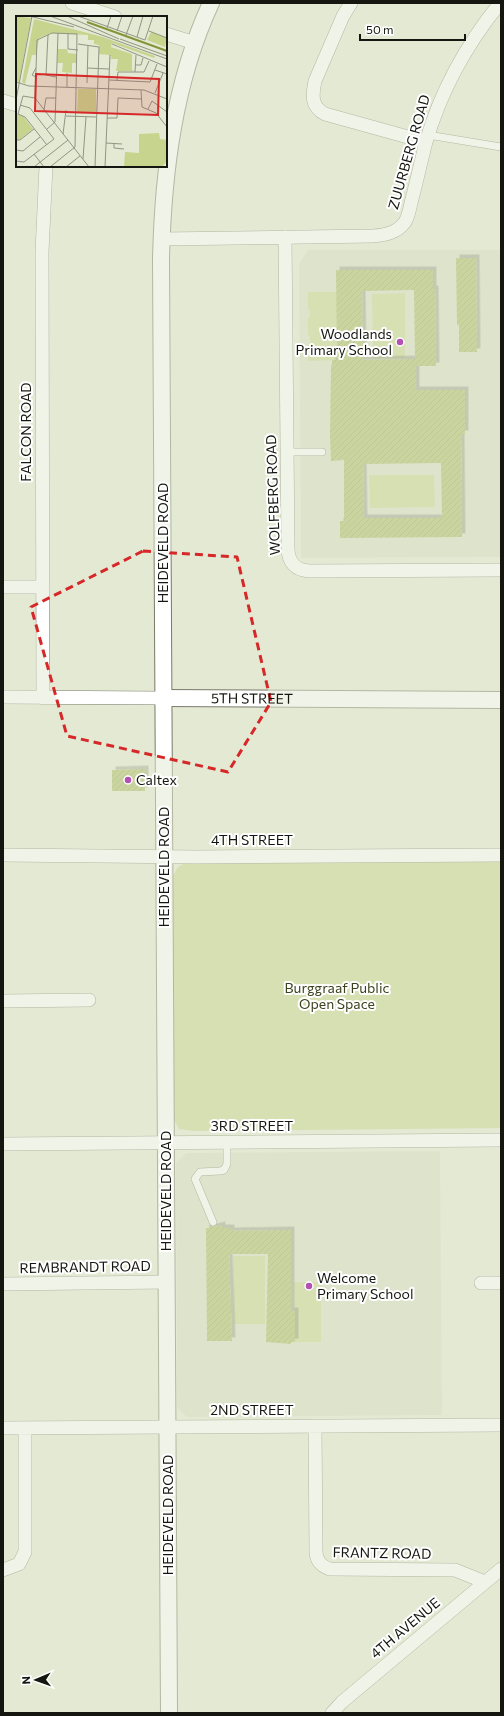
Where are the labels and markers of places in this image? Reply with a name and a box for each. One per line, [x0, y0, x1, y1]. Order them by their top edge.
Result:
place label: Woodlands Primary School [296, 325, 392, 358]
marker: Woodlands Primary School [395, 337, 405, 347]
place label: Caltex [136, 771, 177, 788]
marker: Caltex [123, 775, 133, 785]
place label: Welcome Primary School [317, 1269, 413, 1302]
marker: Welcome Primary School [304, 1281, 314, 1291]

